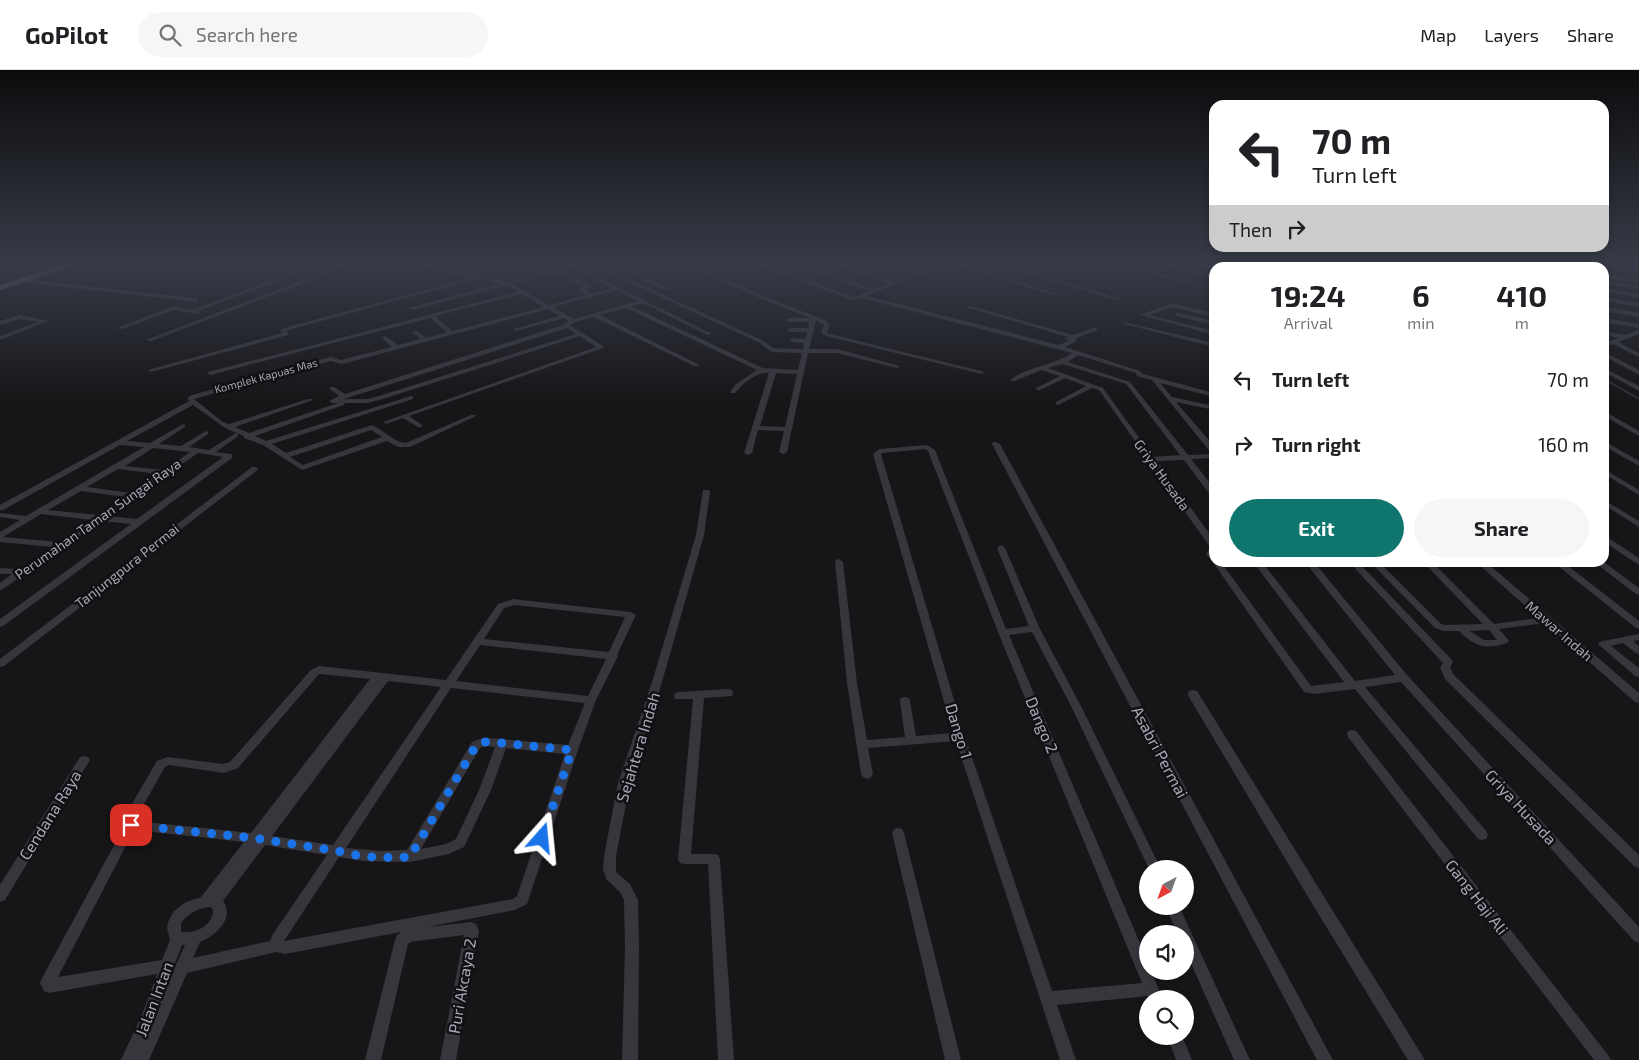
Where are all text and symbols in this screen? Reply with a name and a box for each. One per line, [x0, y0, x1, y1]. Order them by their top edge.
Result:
search box [138, 12, 488, 57]
text: GoPilot [25, 20, 108, 49]
icon: search [156, 21, 184, 49]
text: Search here [196, 23, 298, 46]
text: Map [1420, 24, 1456, 46]
text: Layers [1484, 24, 1539, 46]
text: Share [1567, 24, 1614, 46]
text: 70 m [1312, 119, 1391, 161]
icon: left [1229, 120, 1294, 185]
text: Turn left [1312, 161, 1397, 187]
icon: right [1282, 215, 1310, 243]
text: Then [1229, 218, 1272, 241]
text: 19:24 [1271, 277, 1346, 313]
text: 6 [1412, 277, 1430, 313]
text: 410 [1496, 277, 1547, 313]
text: Arrival [1284, 313, 1333, 332]
text: min [1407, 313, 1435, 332]
text: m [1515, 313, 1529, 332]
street label: Komplek Kapuas Mas [213, 355, 319, 396]
icon: left [1229, 366, 1257, 394]
text: Turn left [1272, 368, 1349, 391]
text: 70 m [1547, 368, 1589, 391]
icon: right [1229, 431, 1257, 459]
text: Turn right [1272, 433, 1360, 456]
text: 160 m [1538, 433, 1589, 456]
street label: Griya Husada [1131, 436, 1194, 514]
street label: Perumahan Taman Sungai Raya [11, 455, 184, 583]
button: Exit [1229, 499, 1404, 557]
button: Share [1414, 499, 1589, 557]
street label: Tanjungpura Permai [71, 520, 182, 611]
street label: Mawar Indah [1522, 597, 1596, 664]
street label: Sejahtera Indah [612, 690, 664, 804]
street label: Dango 2 [1022, 694, 1063, 756]
street label: Dango 1 [942, 701, 977, 761]
street label: Asabri Permai [1128, 703, 1193, 801]
street label: Griya Husada [1482, 765, 1561, 848]
street label: Cendana Raya [14, 766, 85, 863]
pin [110, 804, 152, 846]
icon: arrive [117, 811, 145, 839]
position arrow [515, 811, 567, 863]
street label: Gang Haji Ali [1441, 855, 1513, 939]
north arrow [1139, 860, 1194, 915]
map controls [1139, 860, 1194, 1045]
button: sound [1139, 925, 1194, 980]
street label: Puri Akcaya 2 [444, 937, 479, 1035]
street label: Jalan Intan [131, 959, 176, 1039]
button: search [1139, 990, 1194, 1045]

